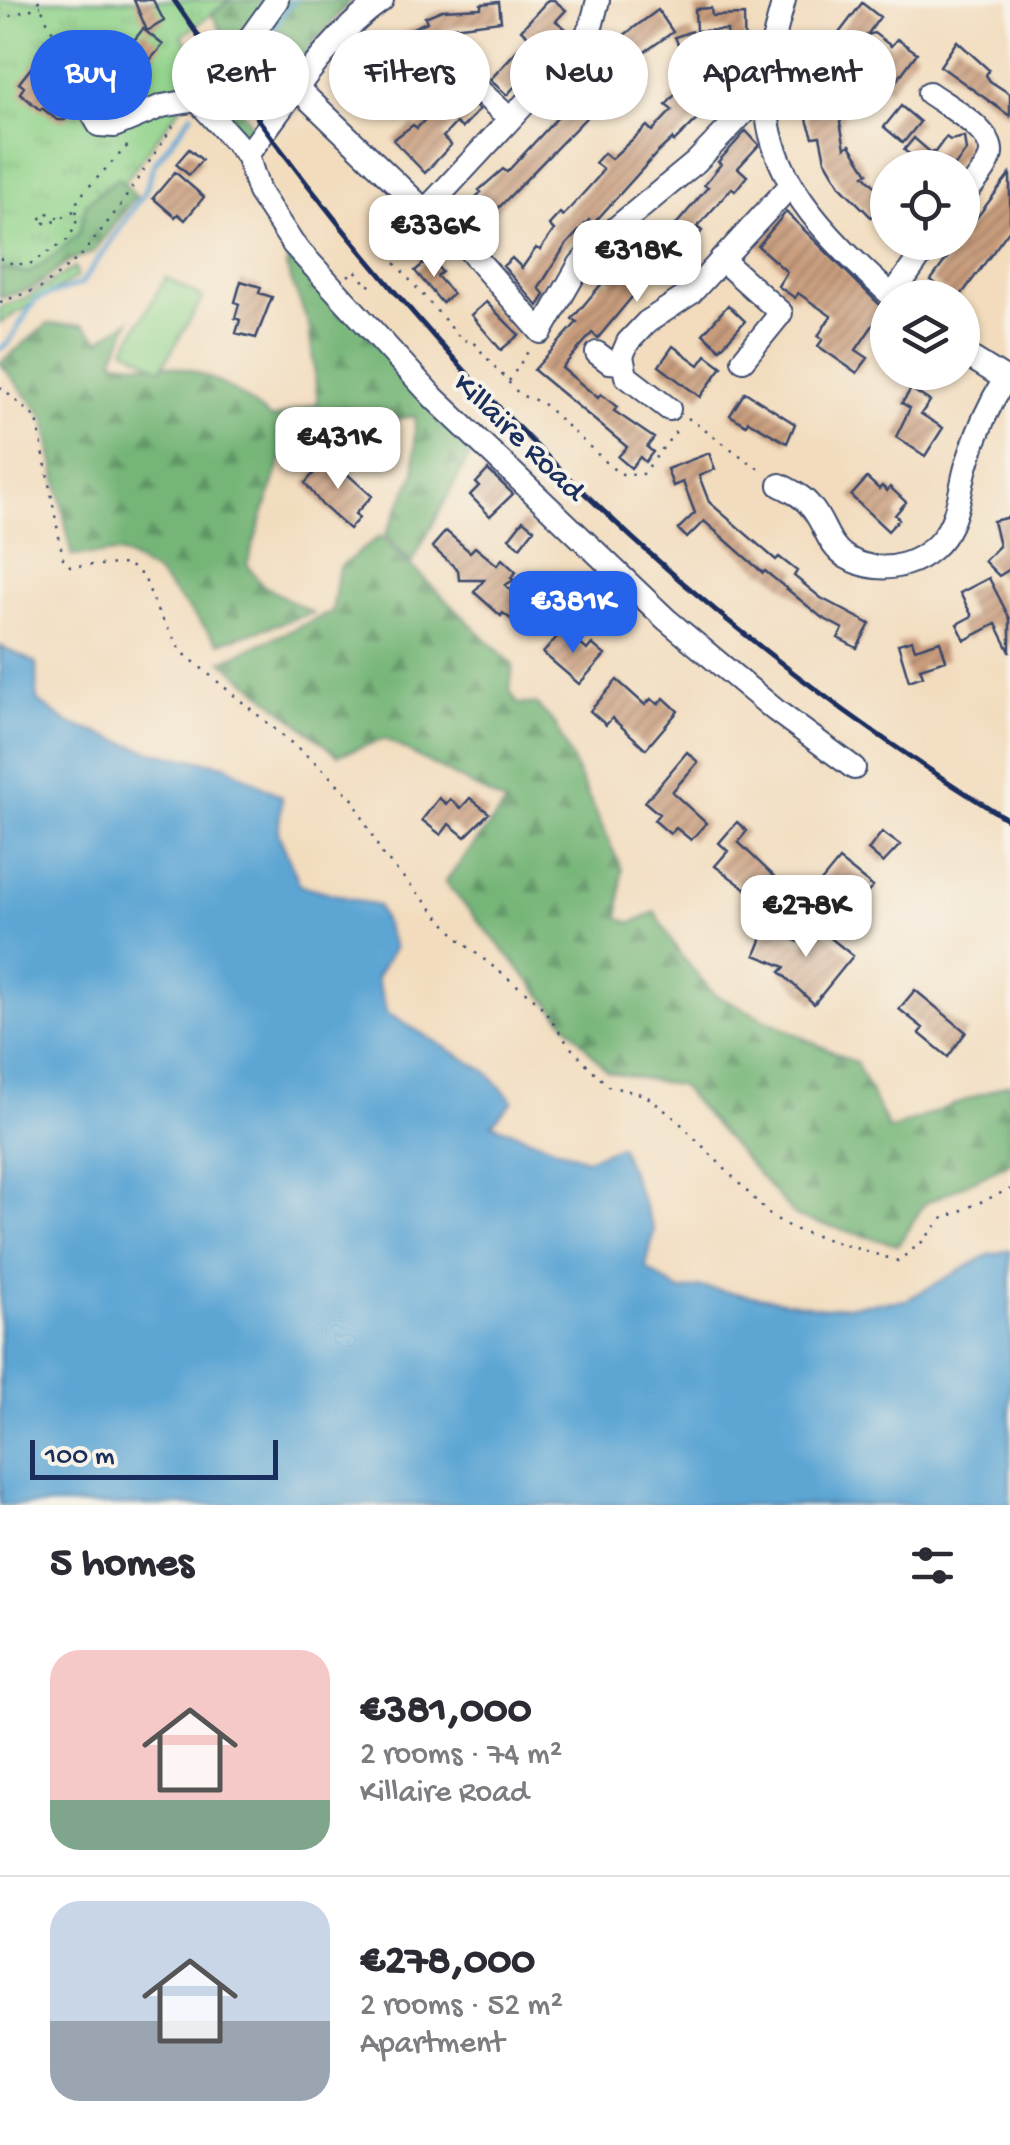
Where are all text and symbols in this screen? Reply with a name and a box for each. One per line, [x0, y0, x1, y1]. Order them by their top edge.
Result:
chip: Buy [30, 30, 152, 120]
chip: Rent [172, 30, 309, 120]
chip: Filters [329, 30, 490, 120]
chip: New [510, 30, 648, 120]
chip: Apartment [668, 30, 896, 120]
map controls [870, 150, 980, 390]
button: locate [870, 150, 980, 260]
pin: €336K [364, 195, 504, 280]
text: €336K [391, 208, 477, 246]
pin: €318K [567, 220, 707, 305]
text: €318K [595, 233, 679, 271]
button: layers [870, 280, 980, 390]
street label: Killaire Road [444, 366, 593, 512]
pin: €431K [268, 407, 408, 492]
text: €431K [297, 420, 379, 458]
pin: €381K [503, 571, 643, 656]
text: €381K [531, 584, 615, 622]
pin: €278K [736, 875, 876, 960]
text: €278K [763, 888, 849, 926]
scale bar [30, 1435, 278, 1480]
text: 100 m [45, 1441, 115, 1474]
icon: filters [905, 1538, 960, 1593]
text: 5 homes [50, 1541, 193, 1590]
text: €381,000 [360, 1688, 532, 1737]
icon: home [130, 1690, 250, 1810]
text: 2 rooms · 74 m² [360, 1737, 562, 1775]
text: Killaire Road [360, 1775, 529, 1813]
text: €278,000 [360, 1939, 535, 1988]
icon: home [130, 1941, 250, 2061]
text: 2 rooms · 52 m² [360, 1988, 563, 2026]
text: Apartment [360, 2026, 504, 2064]

